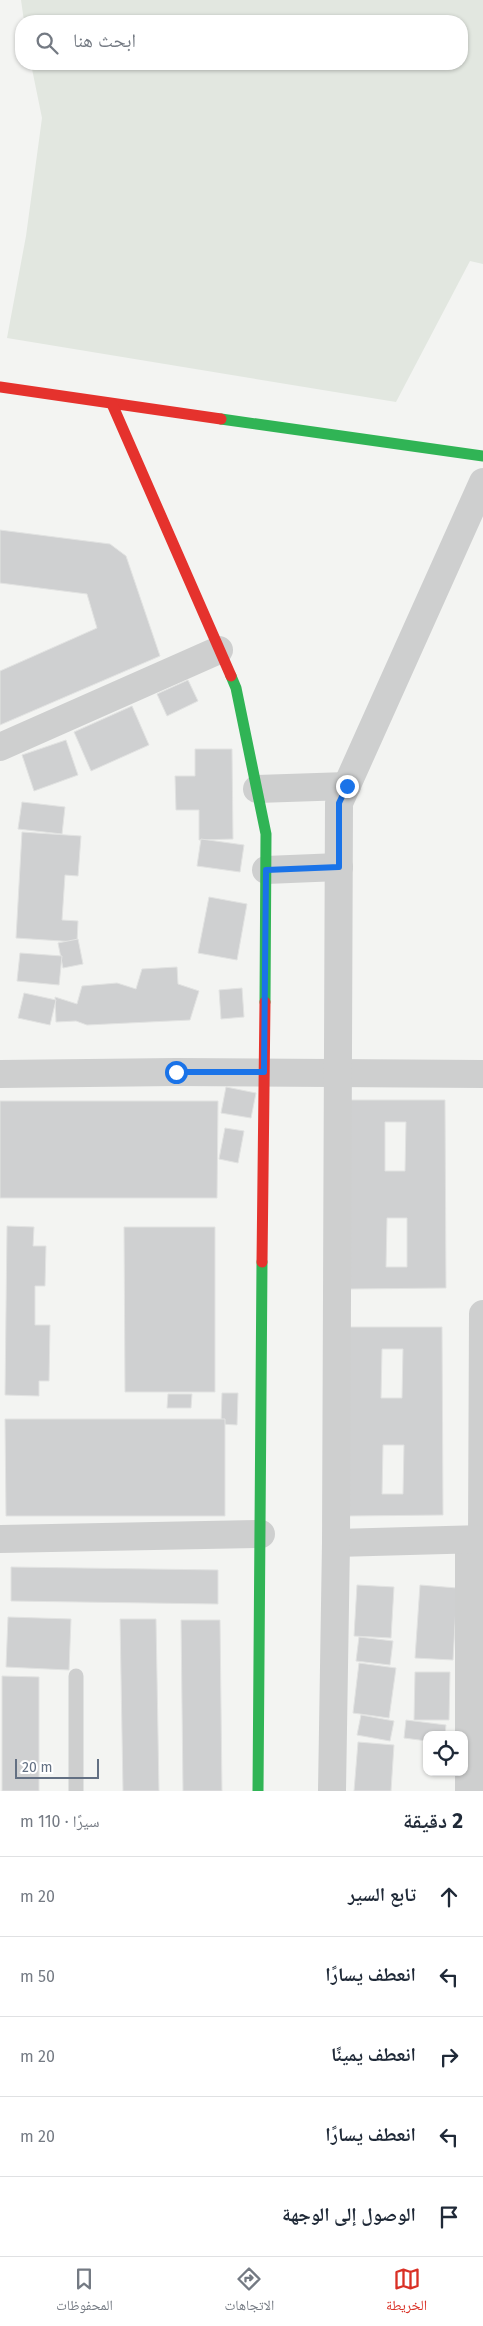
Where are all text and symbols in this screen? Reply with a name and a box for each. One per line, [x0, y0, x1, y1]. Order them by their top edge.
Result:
search box [15, 15, 468, 70]
icon: search [33, 29, 61, 57]
text: ابحث هنا [73, 29, 136, 52]
route end [336, 775, 359, 798]
route start [165, 1061, 188, 1084]
map controls [423, 1731, 468, 1776]
button: locate [423, 1731, 468, 1776]
scale bar [15, 1756, 99, 1779]
text: 20 m [22, 1759, 52, 1776]
text: 2 دقيقة [403, 1808, 463, 1834]
text: سيرًا · 110 m [20, 1812, 99, 1831]
text: تابع السير [348, 1883, 416, 1906]
icon: ahead [435, 1883, 463, 1911]
text: 20 m [20, 1887, 55, 1906]
text: انعطف يسارًا [325, 1963, 416, 1986]
icon: left [435, 1963, 463, 1991]
text: 50 m [20, 1967, 55, 1986]
text: انعطف يمينًا [331, 2043, 416, 2066]
icon: right [435, 2043, 463, 2071]
text: 20 m [20, 2047, 55, 2066]
text: انعطف يسارًا [325, 2123, 416, 2146]
icon: left [435, 2123, 463, 2151]
text: 20 m [20, 2127, 55, 2146]
text: الوصول إلى الوجهة [282, 2203, 416, 2226]
icon: arrive [435, 2203, 463, 2231]
tab: المحفوظات [56, 2265, 113, 2319]
tab: الاتجاهات [225, 2265, 274, 2319]
tab: الخريطة [386, 2265, 427, 2319]

